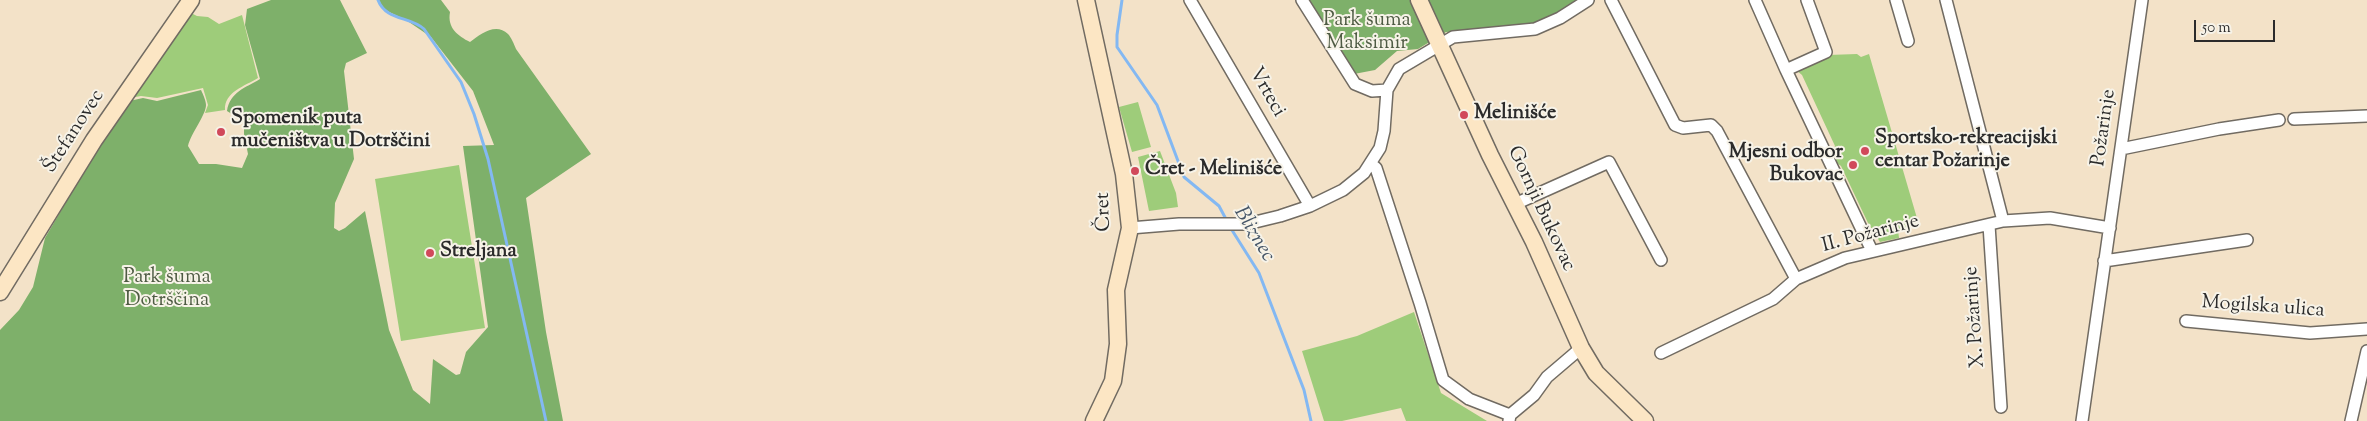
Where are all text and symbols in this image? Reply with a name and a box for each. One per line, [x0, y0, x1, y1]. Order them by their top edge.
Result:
park label: Park šuma Maksimir [1323, 10, 1411, 57]
scale bar [2197, 10, 2278, 42]
text: 50 m [2202, 18, 2231, 39]
street label: Vrteci [1242, 64, 1290, 122]
street label: Štefanovec [39, 86, 111, 178]
street label: Požarinje [2088, 88, 2122, 168]
place label: Melinišće [1474, 103, 1556, 127]
place label: Spomenik puta mučeništva u Dotrščini [231, 108, 430, 155]
marker: Melinišće [1458, 109, 1470, 121]
marker: Spomenik puta mučeništva u Dotrščini [215, 126, 227, 138]
place label: Sportsko-rekreacijski centar Požarinje [1875, 128, 2057, 175]
place label: Mjesni odbor Bukovac [1729, 142, 1843, 189]
street label: Gornji Bukovac [1501, 143, 1579, 275]
marker: Sportsko-rekreacijski centar Požarinje [1859, 145, 1871, 157]
place label: Čret - Melinišće [1145, 159, 1282, 183]
marker: Mjesni odbor Bukovac [1847, 159, 1859, 171]
marker: Čret - Melinišće [1129, 165, 1141, 177]
street label: Čret [1092, 192, 1118, 232]
water label: Bliznec [1227, 203, 1279, 267]
street label: II. Požarinje [1820, 210, 1922, 260]
place label: Streljana [440, 241, 517, 265]
marker: Streljana [424, 247, 436, 259]
street label: X. Požarinje [1960, 265, 1992, 369]
park label: Park šuma Dotrščina [123, 267, 211, 314]
street label: Mogilska ulica [2201, 292, 2325, 324]

